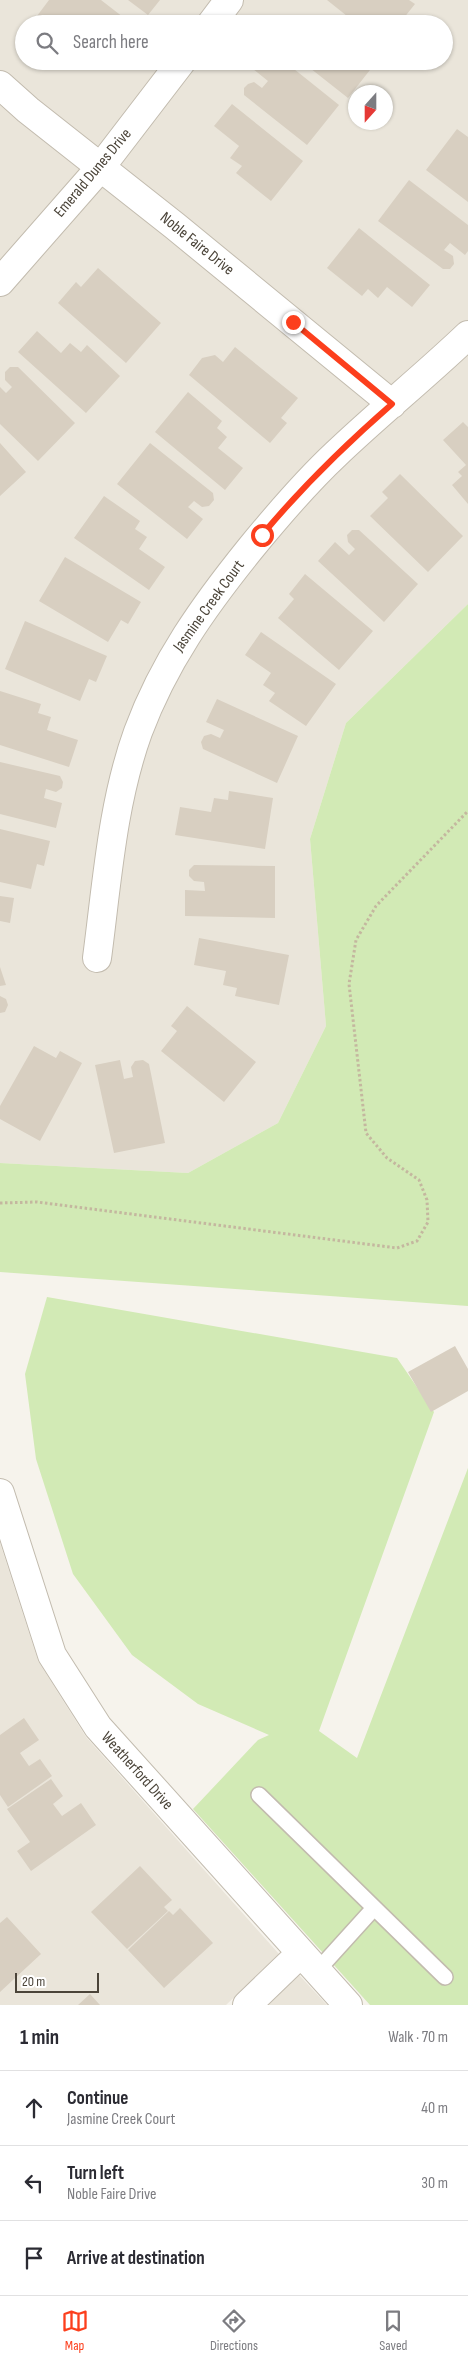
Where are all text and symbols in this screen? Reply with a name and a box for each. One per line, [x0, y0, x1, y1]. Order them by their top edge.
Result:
search box [15, 15, 453, 70]
icon: search [33, 29, 61, 57]
text: Search here [73, 31, 149, 54]
north arrow [348, 85, 393, 130]
street label: Emerald Dunes Drive [50, 125, 136, 221]
street label: Noble Faire Drive [156, 208, 238, 280]
route end [282, 311, 305, 334]
route start [251, 524, 274, 547]
street label: Jasmine Creek Court [169, 556, 249, 656]
street label: Weatherford Drive [97, 1728, 177, 1814]
scale bar [15, 1970, 99, 1993]
text: 20 m [22, 1973, 45, 1990]
text: 1 min [20, 2025, 59, 2050]
text: Walk · 70 m [388, 2028, 448, 2047]
text: Continue [67, 2087, 128, 2110]
icon: ahead [20, 2094, 48, 2122]
text: 40 m [421, 2099, 448, 2118]
text: Jasmine Creek Court [67, 2110, 175, 2129]
text: Turn left [67, 2162, 124, 2185]
icon: left [20, 2169, 48, 2197]
text: 30 m [421, 2174, 448, 2193]
text: Noble Faire Drive [67, 2185, 157, 2204]
icon: arrive [20, 2244, 48, 2272]
text: Arrive at destination [67, 2247, 205, 2270]
tab: Map [61, 2307, 89, 2354]
tab: Directions [210, 2307, 258, 2354]
tab: Saved [379, 2307, 407, 2354]

